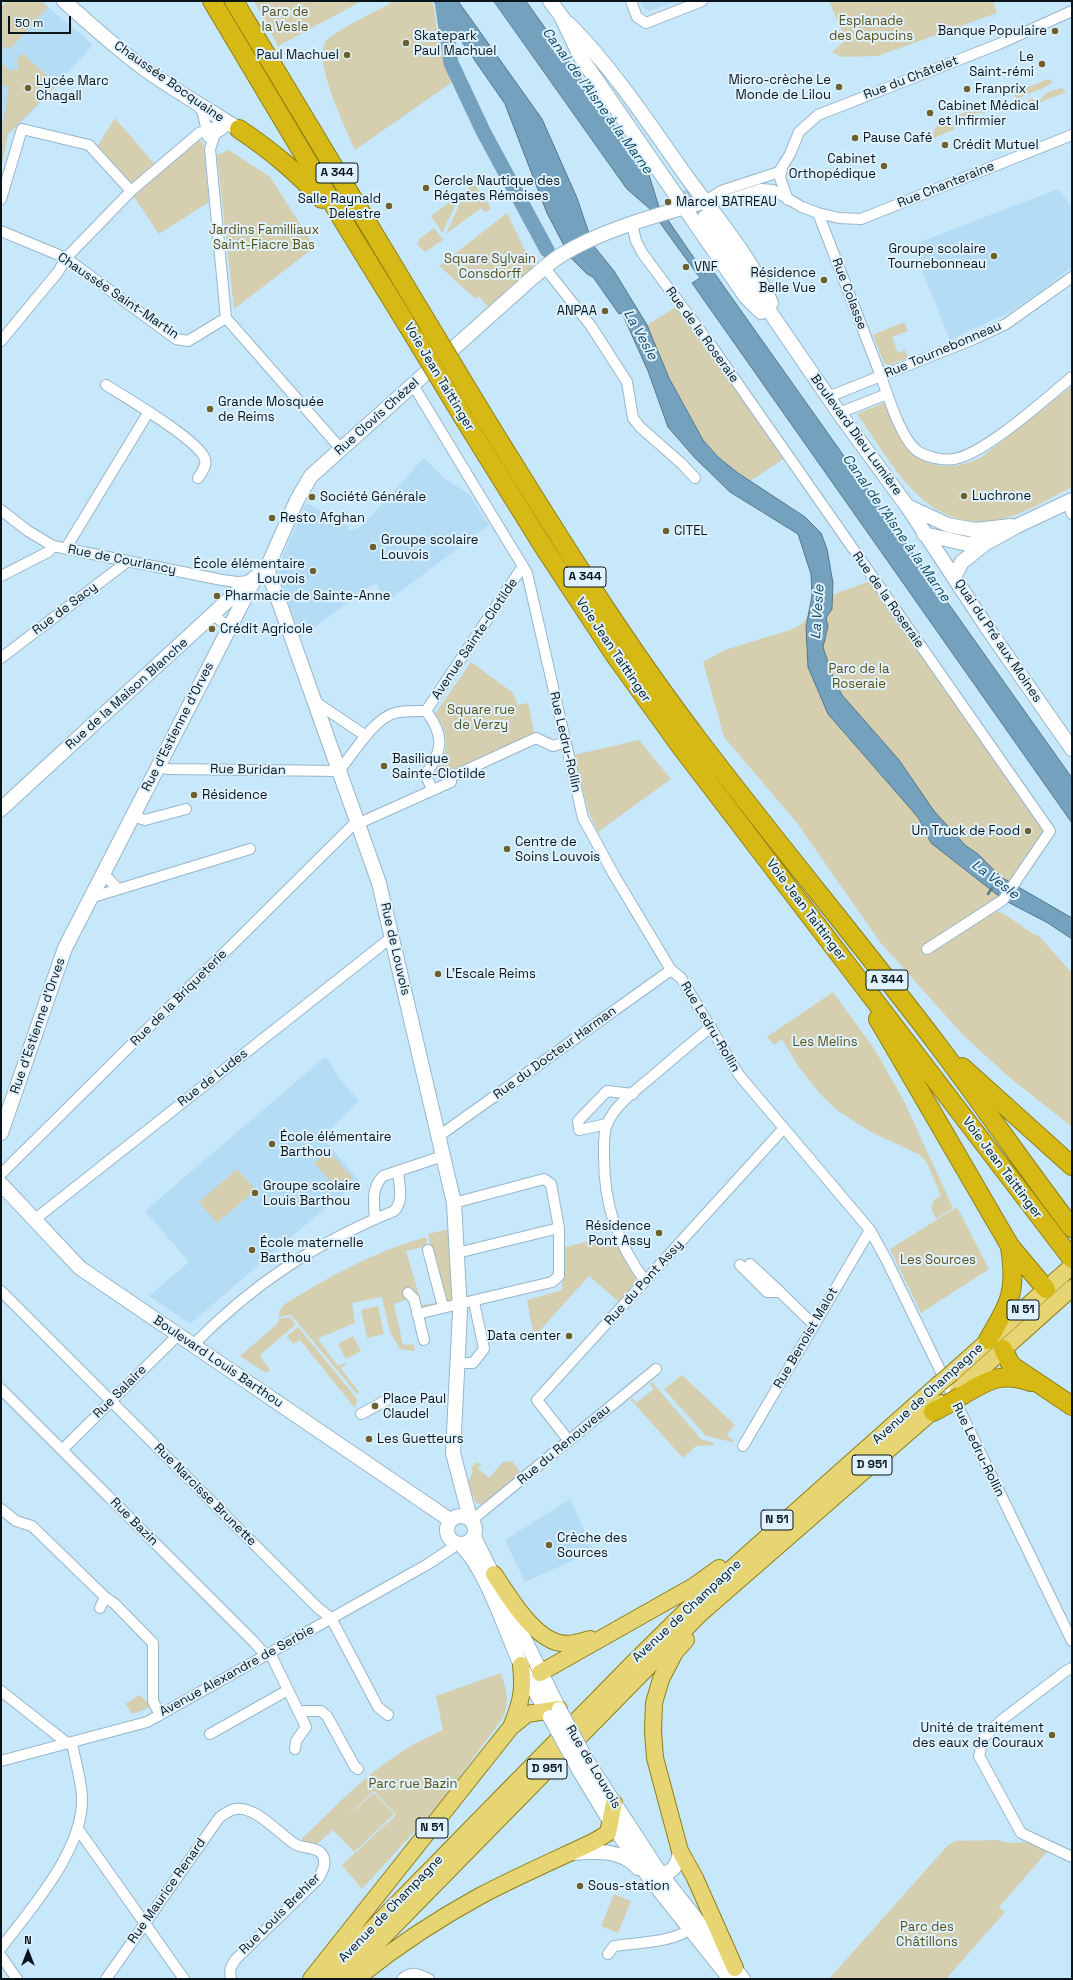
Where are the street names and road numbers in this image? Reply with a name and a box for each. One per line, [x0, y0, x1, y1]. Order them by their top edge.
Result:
street label: Chaussée Bocquaine [111, 38, 227, 126]
street label: Rue du Châtelet [861, 53, 961, 103]
street label: Rue Chanteraine [895, 158, 997, 212]
road number: A 344 [316, 163, 358, 183]
street label: Chaussée Saint-Martin [54, 250, 182, 342]
street label: Rue Colasse [828, 256, 870, 332]
street label: Rue de la Roseraie [662, 284, 742, 386]
street label: Rue Tournebonneau [882, 318, 1004, 382]
street label: Voie Jean Taittinger [401, 320, 477, 434]
street label: Boulevard Dieu Lumière [807, 371, 905, 499]
street label: Rue Clovis Chézel [332, 375, 422, 459]
street label: Rue de Courlancy [66, 542, 178, 578]
street label: Rue de la Roseraie [849, 549, 927, 651]
road number: A 344 [564, 567, 606, 587]
street label: Avenue Sainte-Clotilde [429, 575, 521, 703]
street label: Quai du Pré aux Moines [951, 576, 1045, 706]
street label: Rue de Sacy [29, 579, 101, 639]
street label: Voie Jean Taittinger [572, 595, 654, 705]
street label: Rue de la Maison Blanche [63, 635, 191, 753]
street label: Rue d'Estienne d'Orves [139, 660, 217, 794]
street label: Rue Ledru-Rollin [546, 690, 584, 794]
street label: Rue Buridan [210, 762, 286, 778]
street label: Voie Jean Taittinger [763, 856, 849, 964]
street label: Rue de Louvois [377, 901, 413, 997]
street label: Rue de la Briqueterie [127, 946, 231, 1050]
street label: Rue d'Estienne d'Orves [7, 956, 69, 1096]
road number: A 344 [866, 970, 908, 990]
street label: Rue Ledru-Rollin [677, 979, 743, 1075]
street label: Rue du Docteur Harman [490, 1003, 620, 1103]
street label: Rue de Ludes [175, 1046, 251, 1110]
street label: Voie Jean Taittinger [959, 1114, 1045, 1222]
street label: Rue du Pont Assy [602, 1237, 686, 1329]
street label: Rue Benoist Malot [771, 1285, 841, 1391]
road number: N 51 [1007, 1300, 1039, 1320]
street label: Boulevard Louis Barthou [150, 1313, 286, 1411]
street label: Avenue de Champagne [870, 1340, 986, 1448]
street label: Rue Salaire [90, 1362, 150, 1422]
street label: Rue Ledru-Rollin [948, 1400, 1008, 1500]
street label: Rue du Renouveau [514, 1402, 614, 1488]
street label: Rue Narcisse Brunette [150, 1440, 260, 1550]
road number: D 951 [852, 1455, 892, 1475]
street label: Rue Bazin [107, 1495, 161, 1549]
road number: N 51 [761, 1510, 793, 1530]
street label: Avenue de Champagne [629, 1556, 745, 1666]
street label: Avenue Alexandre de Serbie [157, 1622, 317, 1720]
street label: Rue de Louvois [562, 1722, 624, 1812]
road number: D 951 [527, 1759, 567, 1779]
road number: N 51 [416, 1818, 448, 1838]
street label: Rue Maurice Renard [125, 1835, 209, 1947]
street label: Avenue de Champagne [336, 1852, 446, 1966]
street label: Rue Louis Brehier [236, 1870, 324, 1958]

